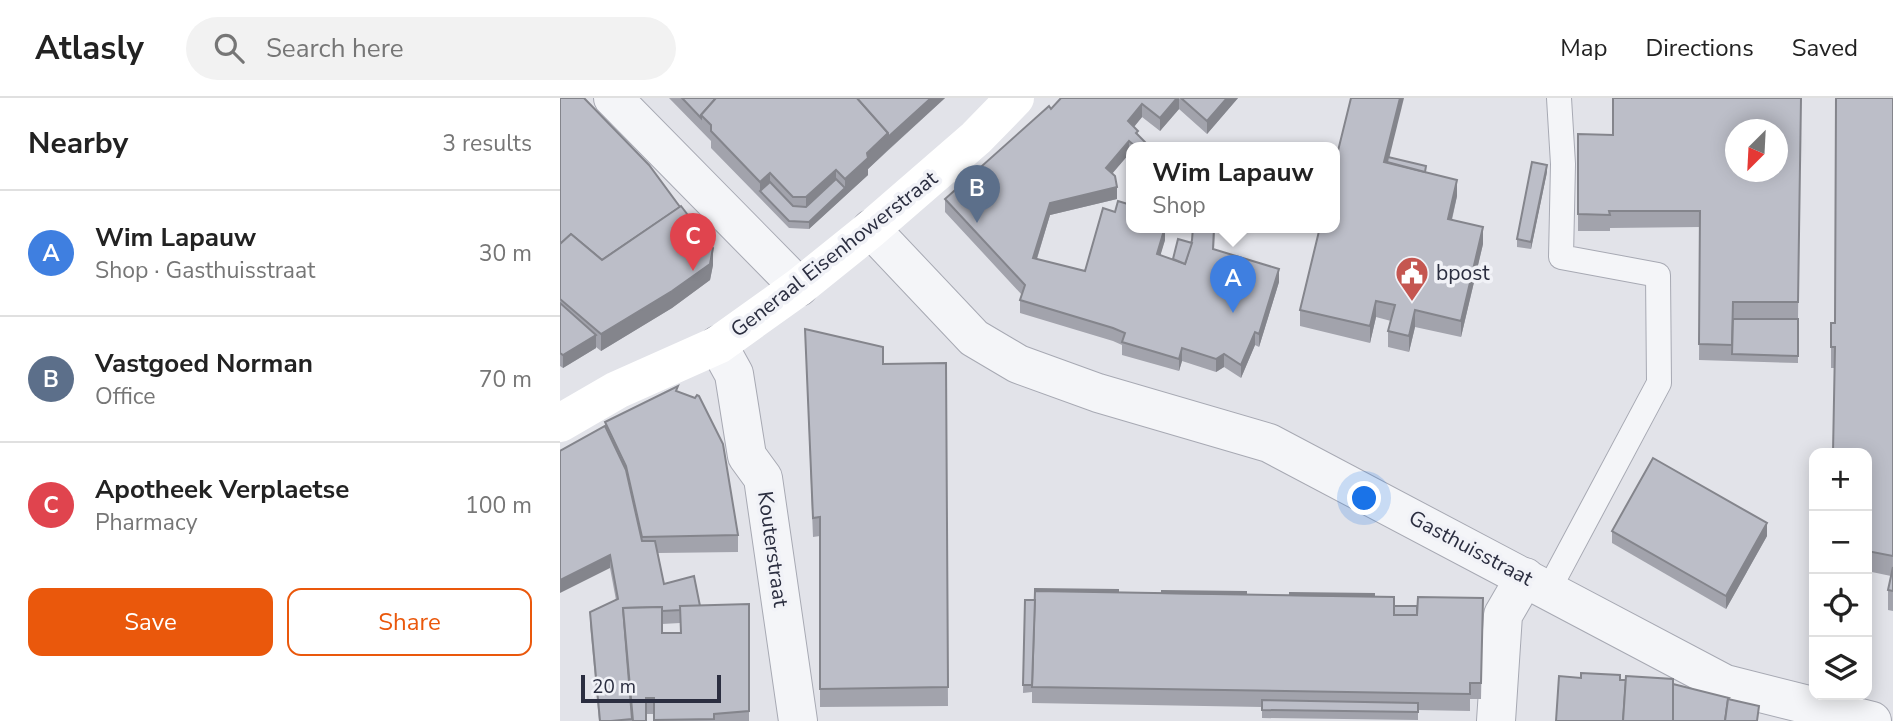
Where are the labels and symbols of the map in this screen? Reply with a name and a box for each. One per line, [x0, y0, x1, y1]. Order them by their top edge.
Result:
north arrow [1725, 119, 1788, 182]
street label: Generaal Eisenhowerstraat [725, 164, 944, 344]
pin: B [954, 165, 1000, 223]
pin: C [670, 213, 716, 271]
public building icon: bpost [1393, 254, 1431, 303]
pin: A [1210, 255, 1256, 313]
place label: bpost [1436, 259, 1490, 287]
your location [1347, 481, 1381, 515]
street label: Kouterstraat [751, 489, 795, 609]
street label: Gasthuisstraat [1404, 504, 1539, 593]
scale bar [581, 672, 721, 704]

